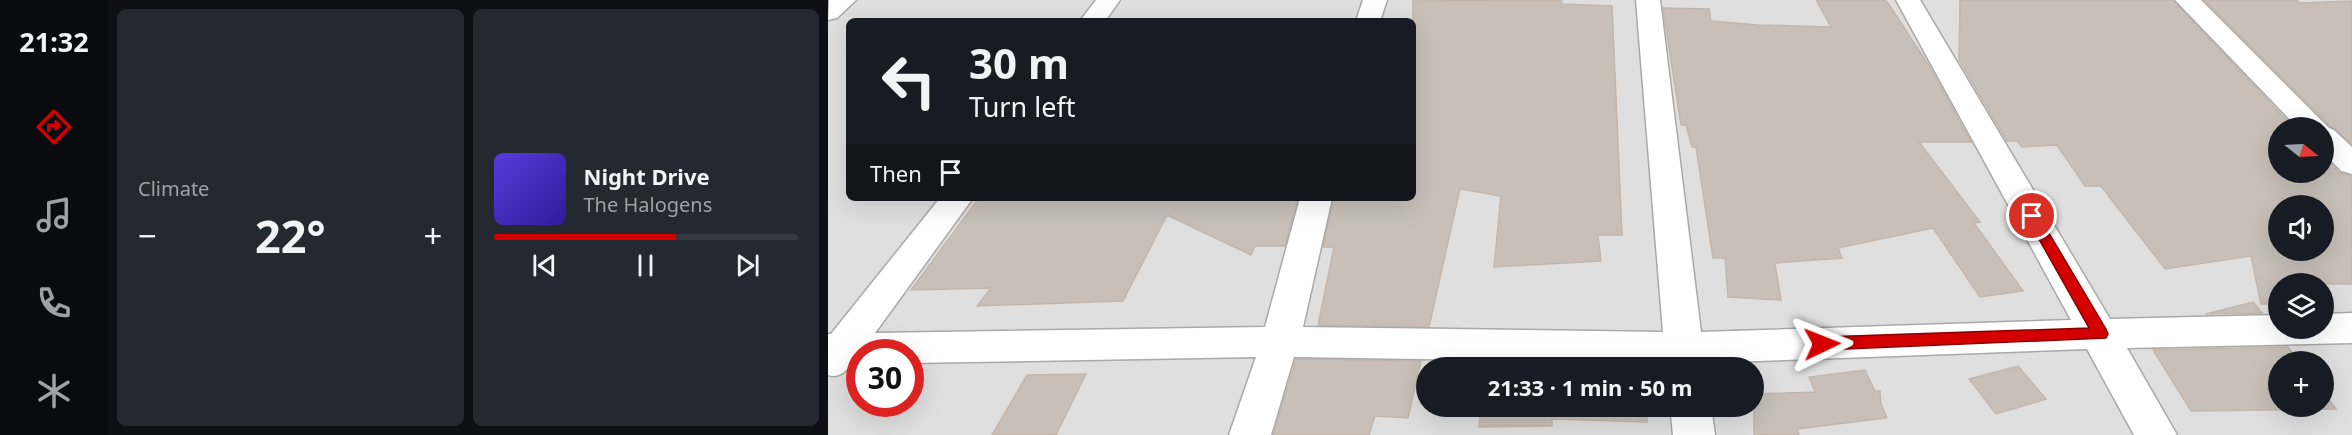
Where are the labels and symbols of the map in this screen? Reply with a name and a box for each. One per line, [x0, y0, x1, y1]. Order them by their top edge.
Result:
north arrow [2268, 117, 2334, 183]
pin [2006, 190, 2057, 241]
position arrow [1790, 312, 1854, 376]
speed limit sign: 30 [846, 339, 924, 417]

